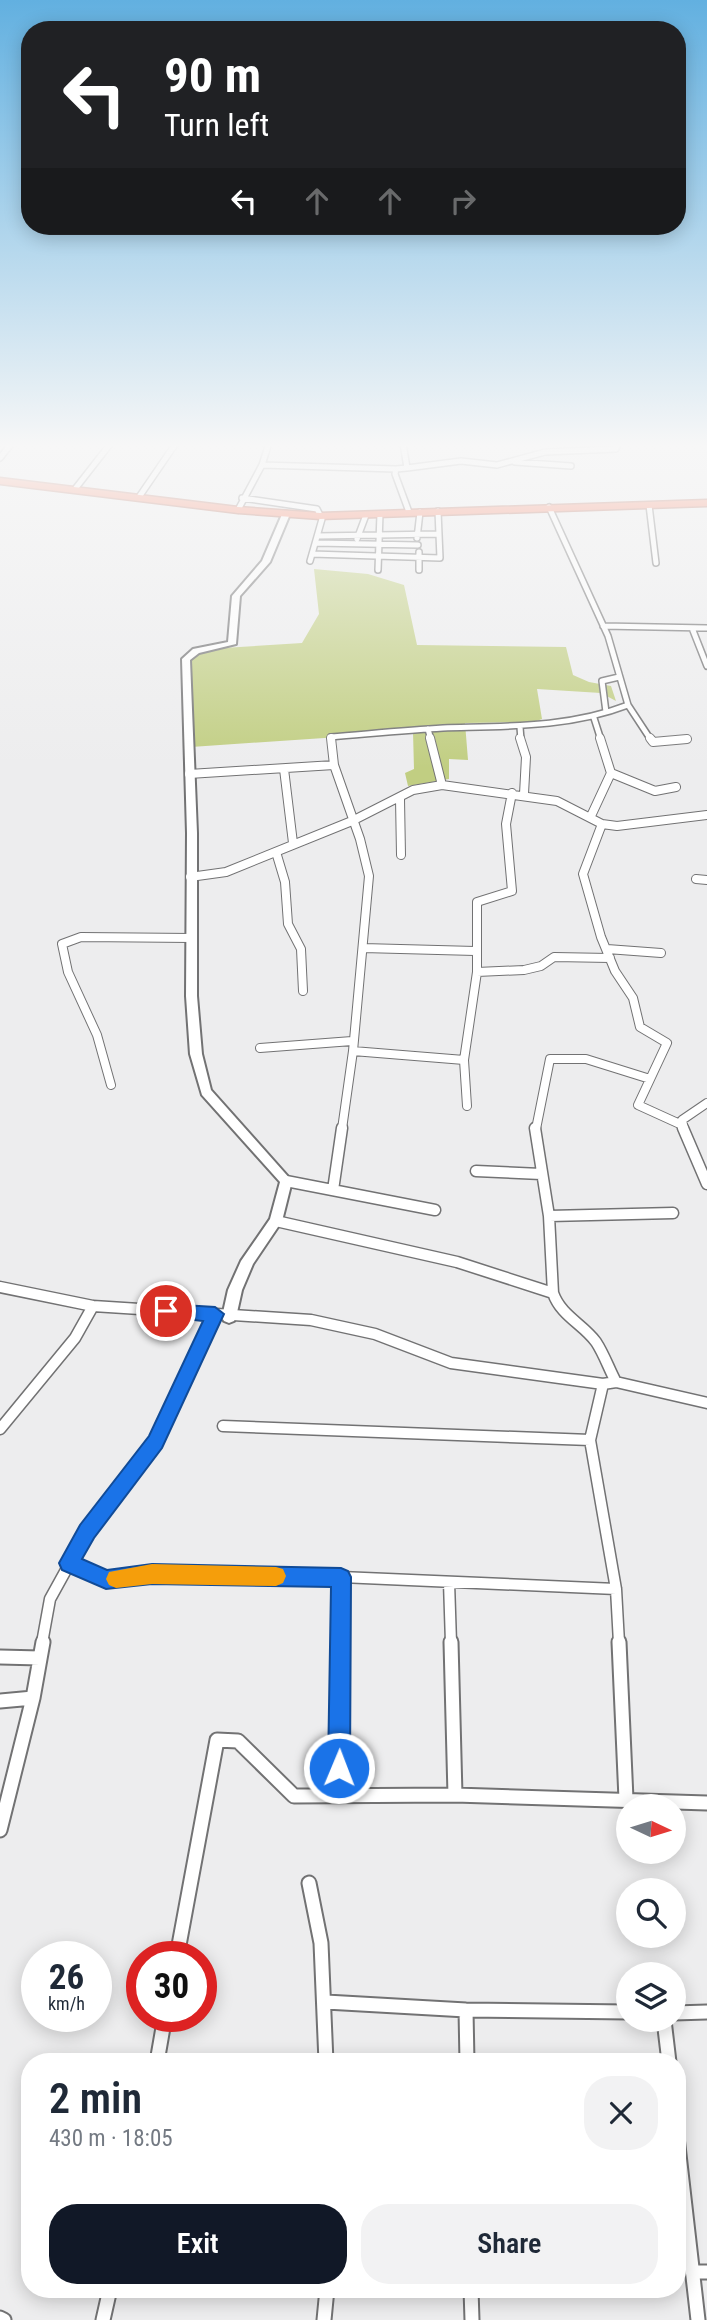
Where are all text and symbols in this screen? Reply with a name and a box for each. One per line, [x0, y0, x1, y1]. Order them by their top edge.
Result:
text: 90 m [164, 47, 261, 104]
icon: left [49, 49, 140, 140]
text: Turn left [164, 106, 269, 144]
icon: left [225, 182, 263, 220]
icon: ahead [298, 182, 336, 220]
icon: ahead [371, 182, 409, 220]
icon: right [444, 182, 482, 220]
pin [136, 1281, 196, 1341]
icon: arrive [147, 1292, 185, 1330]
position arrow [302, 1731, 376, 1805]
north arrow [616, 1794, 686, 1864]
map controls [616, 1794, 686, 2032]
button: search [616, 1878, 686, 1948]
speed limit sign: 30 [126, 1941, 217, 2032]
text: 26 [49, 1957, 84, 1998]
button: layers [616, 1962, 686, 2032]
text: km/h [48, 1993, 85, 2014]
text: 2 min [49, 2074, 142, 2123]
button: close [584, 2076, 658, 2150]
text: 430 m · 18:05 [49, 2125, 173, 2152]
button: Exit [49, 2204, 347, 2284]
button: Share [361, 2204, 658, 2284]

